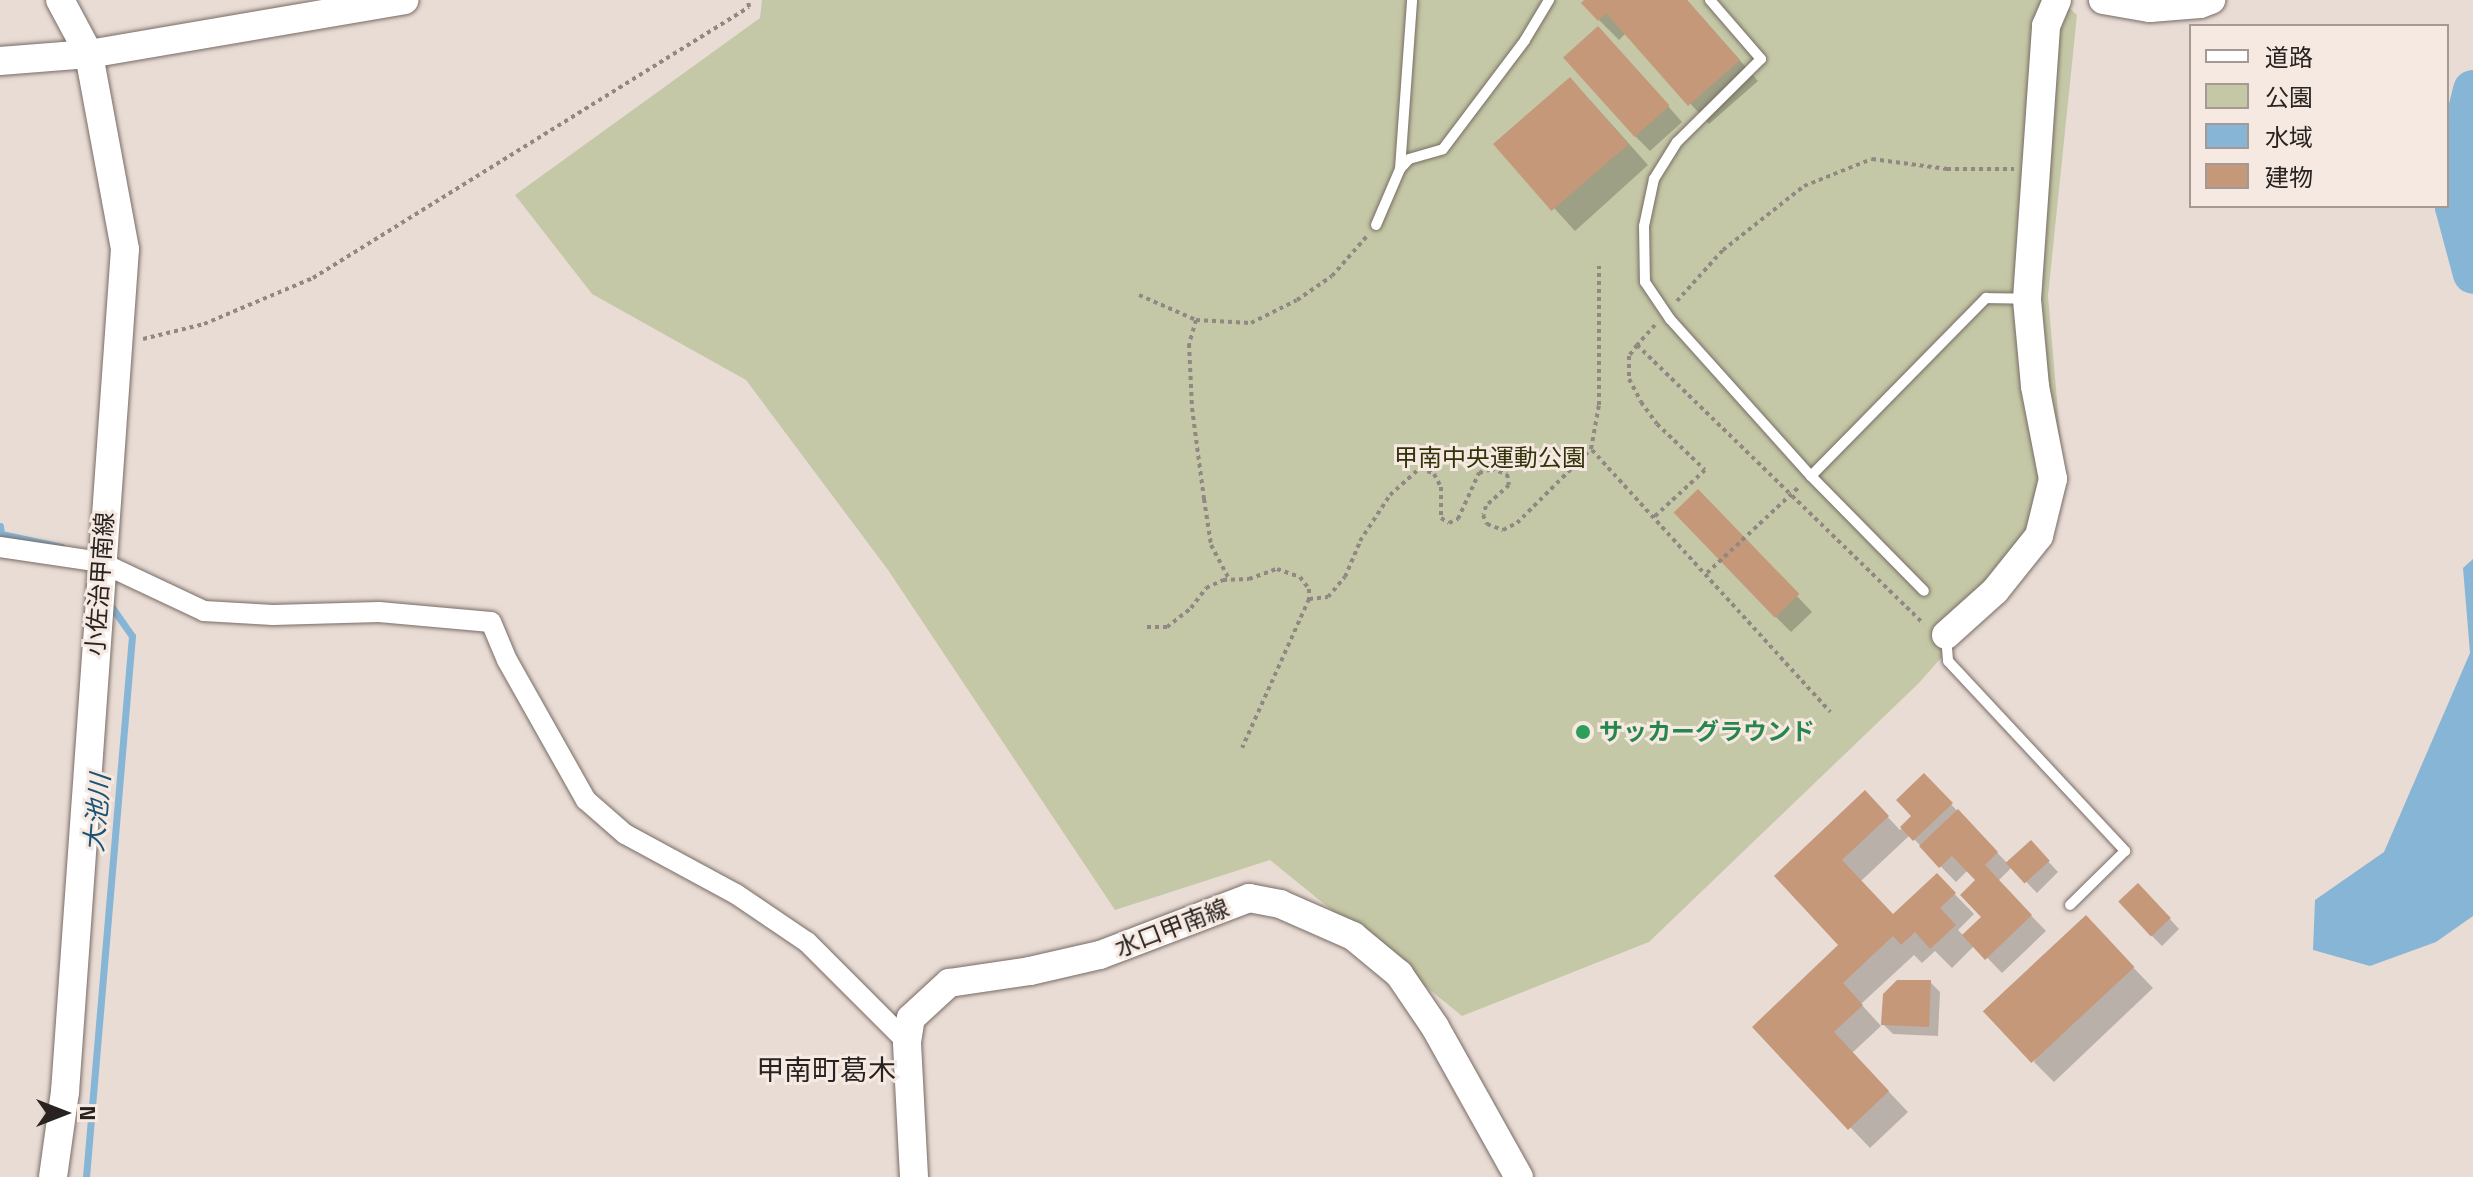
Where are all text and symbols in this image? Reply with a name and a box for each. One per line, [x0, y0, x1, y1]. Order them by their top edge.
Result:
legend [2189, 24, 2449, 208]
text: 道路 [2265, 39, 2313, 75]
text: 公園 [2265, 79, 2313, 115]
text: 水域 [2265, 119, 2313, 155]
text: 建物 [2265, 159, 2313, 195]
park label: 甲南中央運動公園 [1394, 444, 1586, 472]
street label: 小佐治甲南線 [81, 511, 119, 657]
place label: サッカーグラウンド [1599, 718, 1815, 746]
marker: サッカーグラウンド [1574, 723, 1592, 741]
water label: 大池川 [78, 773, 116, 853]
street label: 水口甲南線 [1111, 893, 1233, 963]
district label: 甲南町葛木 [756, 1053, 896, 1087]
north arrow [24, 1073, 104, 1153]
text: N [71, 1105, 105, 1121]

